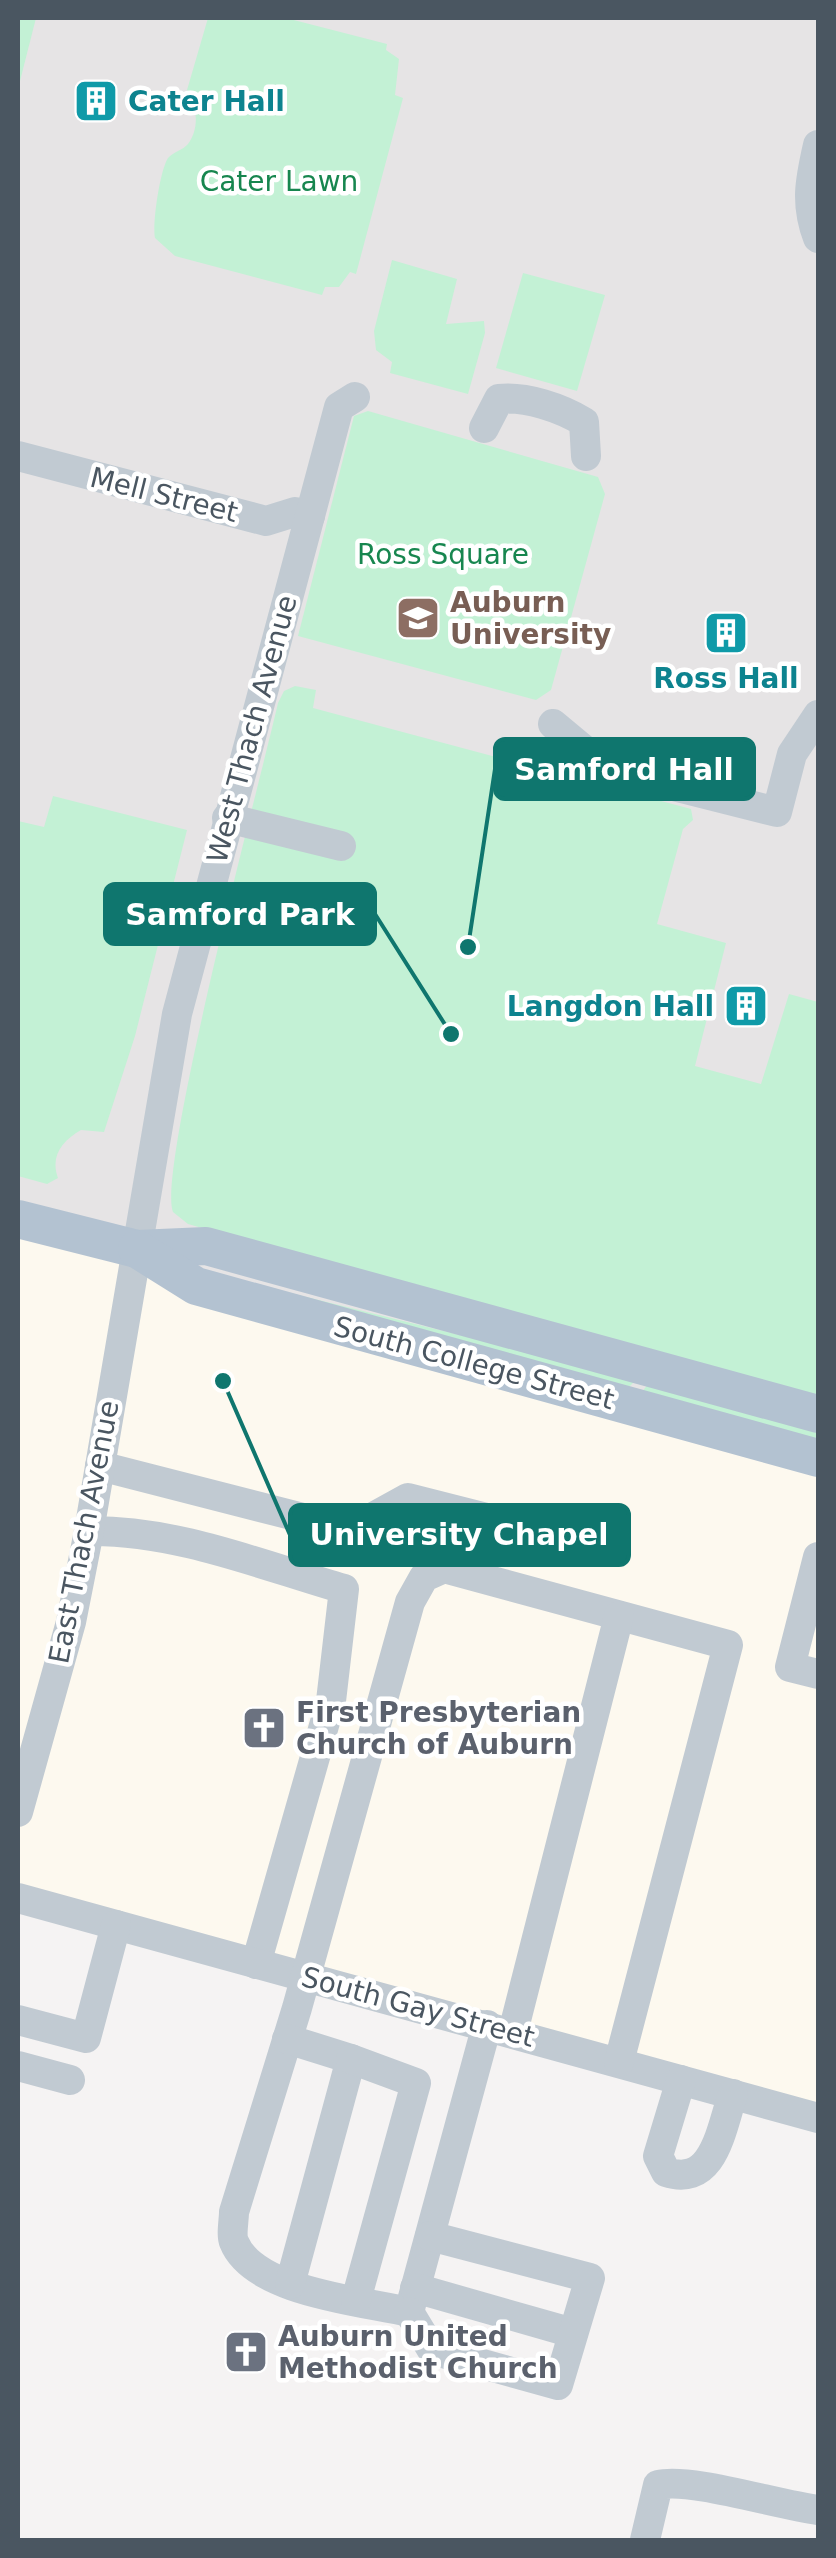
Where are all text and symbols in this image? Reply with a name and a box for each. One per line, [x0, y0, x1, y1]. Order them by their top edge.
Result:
building icon: Cater Hall [73, 78, 119, 124]
place label: Cater Hall [128, 85, 285, 118]
park label: Cater Lawn [200, 165, 358, 198]
street label: Mell Street [87, 461, 241, 529]
park label: Ross Square [357, 538, 529, 571]
place label: Auburn University [450, 586, 611, 651]
street label: West Thach Avenue [200, 592, 304, 866]
school or university icon: Auburn University [395, 595, 441, 641]
building icon: Ross Hall [703, 610, 749, 656]
place label: Ross Hall [653, 662, 799, 695]
callout: Samford Hall [495, 739, 754, 799]
text: Samford Hall [514, 752, 734, 787]
callout: Samford Park [105, 884, 375, 944]
text: Samford Park [125, 897, 356, 932]
building icon: Langdon Hall [723, 983, 769, 1029]
place label: Langdon Hall [507, 990, 714, 1023]
street label: South College Street [330, 1310, 618, 1416]
street label: East Thach Avenue [42, 1398, 126, 1666]
callout: University Chapel [290, 1505, 629, 1565]
text: University Chapel [310, 1517, 608, 1552]
place label: First Presbyterian Church of Auburn [296, 1696, 581, 1761]
church icon: First Presbyterian Church of Auburn [241, 1705, 287, 1751]
street label: South Gay Street [298, 1960, 538, 2054]
place label: Auburn United Methodist Church [278, 2320, 558, 2385]
church icon: Auburn United Methodist Church [223, 2329, 269, 2375]

